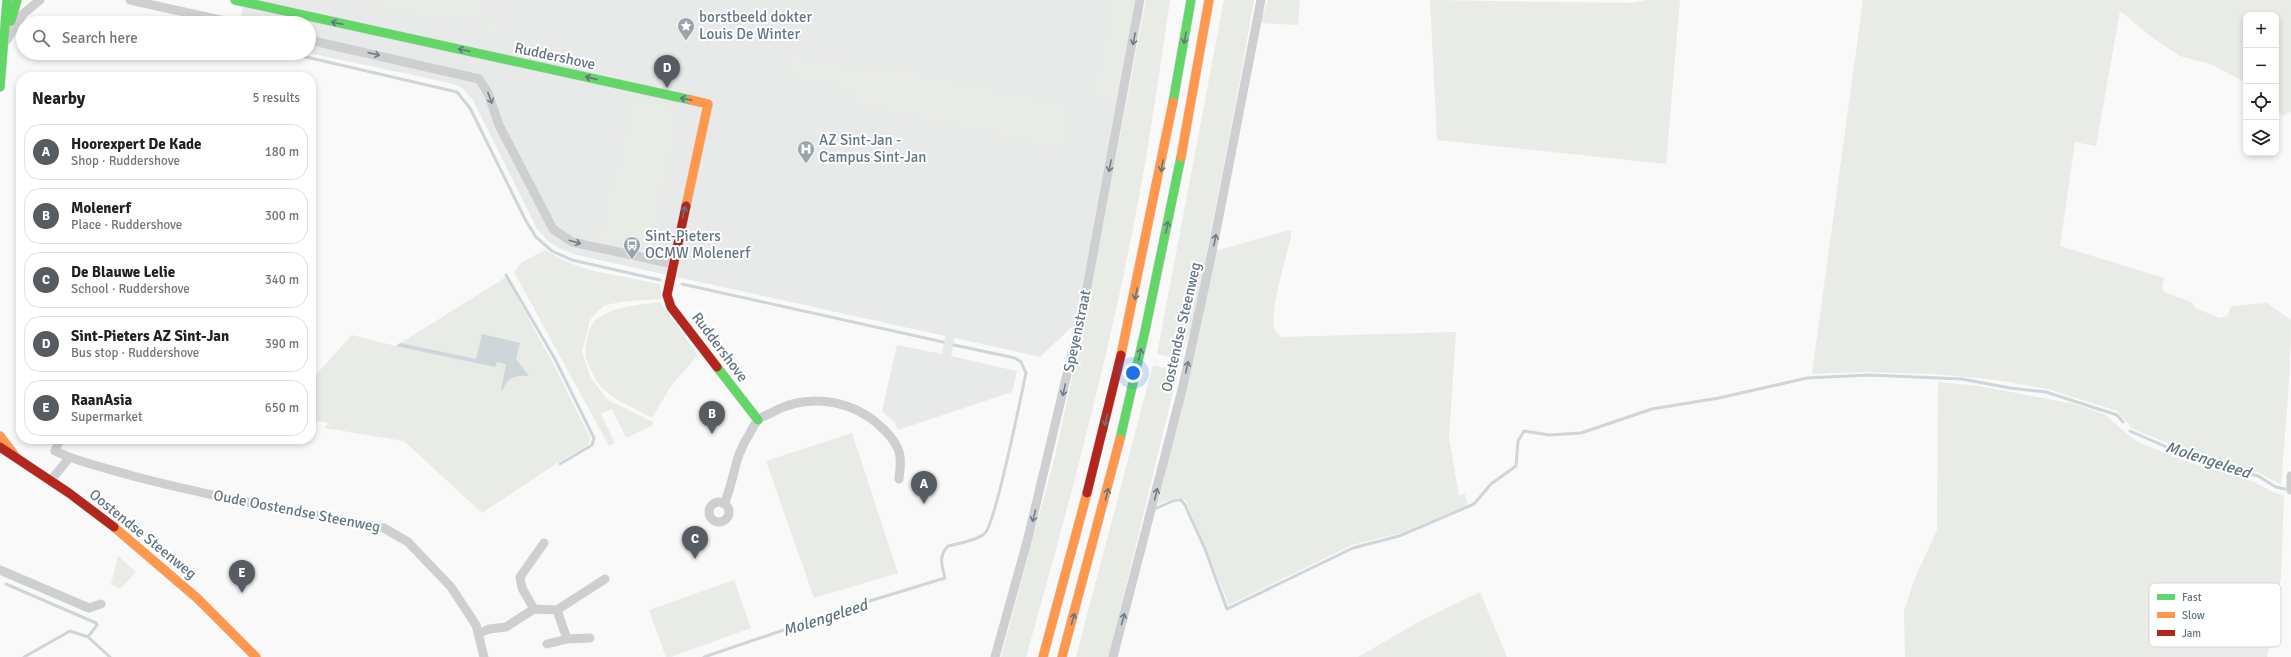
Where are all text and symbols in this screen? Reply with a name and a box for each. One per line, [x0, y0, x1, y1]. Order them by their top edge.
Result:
place label: borstbeeld dokter Louis De Winter [699, 8, 812, 43]
map controls [2243, 12, 2279, 156]
button: + [2243, 12, 2279, 48]
search box [16, 16, 316, 60]
place icon: borstbeeld dokter Louis De Winter [676, 16, 696, 41]
one-way arrow [331, 18, 344, 26]
icon: search [30, 27, 52, 49]
text: Search here [62, 29, 138, 47]
one-way arrow [1130, 32, 1138, 45]
one-way arrow [1180, 32, 1188, 45]
street label: Ruddershove [513, 39, 597, 73]
one-way arrow [458, 46, 471, 54]
button: − [2243, 48, 2279, 84]
one-way arrow [368, 51, 381, 59]
pin: D [654, 55, 680, 88]
one-way arrow [585, 73, 598, 81]
button: locate [2243, 84, 2279, 120]
text: Nearby [32, 88, 85, 109]
text: 5 results [252, 90, 300, 106]
one-way arrow [487, 91, 495, 103]
one-way arrow [680, 94, 693, 102]
button: layers [2243, 120, 2279, 156]
place label: AZ Sint-Jan - Campus Sint-Jan [819, 131, 926, 166]
text: Hoorexpert De Kade [71, 135, 202, 153]
hospital icon: AZ Sint-Jan - Campus Sint-Jan [796, 139, 816, 164]
text: A [42, 144, 50, 160]
text: 180 m [265, 144, 299, 160]
text: Shop · Ruddershove [71, 153, 180, 169]
one-way arrow [1106, 159, 1114, 172]
one-way arrow [1157, 160, 1165, 173]
text: Molenerf [71, 199, 131, 217]
one-way arrow [681, 206, 689, 219]
text: B [42, 208, 50, 224]
text: 300 m [265, 208, 299, 224]
text: Place · Ruddershove [71, 217, 182, 233]
one-way arrow [1164, 221, 1172, 234]
place label: Sint-Pieters OCMW Molenerf [645, 227, 751, 262]
one-way arrow [1211, 234, 1219, 247]
bus stop icon: Sint-Pieters OCMW Molenerf [622, 235, 642, 260]
one-way arrow [569, 239, 582, 246]
street label: Oostendse Steenweg [1157, 260, 1205, 394]
text: De Blauwe Lelie [71, 263, 175, 281]
text: C [42, 272, 50, 288]
text: 340 m [265, 272, 299, 288]
text: School · Ruddershove [71, 281, 190, 297]
one-way arrow [1131, 287, 1139, 300]
street label: Speyenstraat [1060, 288, 1094, 374]
street label: Ruddershove [688, 309, 752, 385]
text: Sint-Pieters AZ Sint-Jan [71, 327, 229, 345]
text: D [42, 336, 50, 352]
text: 390 m [265, 336, 299, 352]
text: Bus stop · Ruddershove [71, 345, 199, 361]
one-way arrow [1137, 348, 1145, 361]
one-way arrow [1184, 361, 1192, 374]
your location [1123, 363, 1143, 383]
one-way arrow [1060, 383, 1067, 396]
text: RaanAsia [71, 391, 132, 409]
text: E [42, 400, 50, 416]
text: 650 m [265, 400, 299, 416]
pin: B [699, 401, 725, 434]
text: Supermarket [71, 409, 143, 425]
one-way arrow [1102, 414, 1110, 427]
water label: Molengeleed [2163, 437, 2255, 484]
pin: A [911, 471, 937, 504]
street label: Oostendse Steenweg [86, 485, 200, 583]
street label: Oude Oostendse Steenweg [212, 486, 382, 536]
one-way arrow [1153, 487, 1160, 500]
one-way arrow [1103, 488, 1111, 501]
one-way arrow [1030, 509, 1037, 522]
pin: C [682, 526, 708, 559]
pin: E [229, 560, 255, 593]
legend [2149, 583, 2281, 647]
text: Fast [2182, 591, 2202, 604]
water label: Molengeleed [780, 594, 872, 641]
text: Slow [2182, 609, 2205, 622]
one-way arrow [1070, 613, 1077, 626]
one-way arrow [1120, 613, 1128, 626]
text: Jam [2182, 627, 2201, 640]

